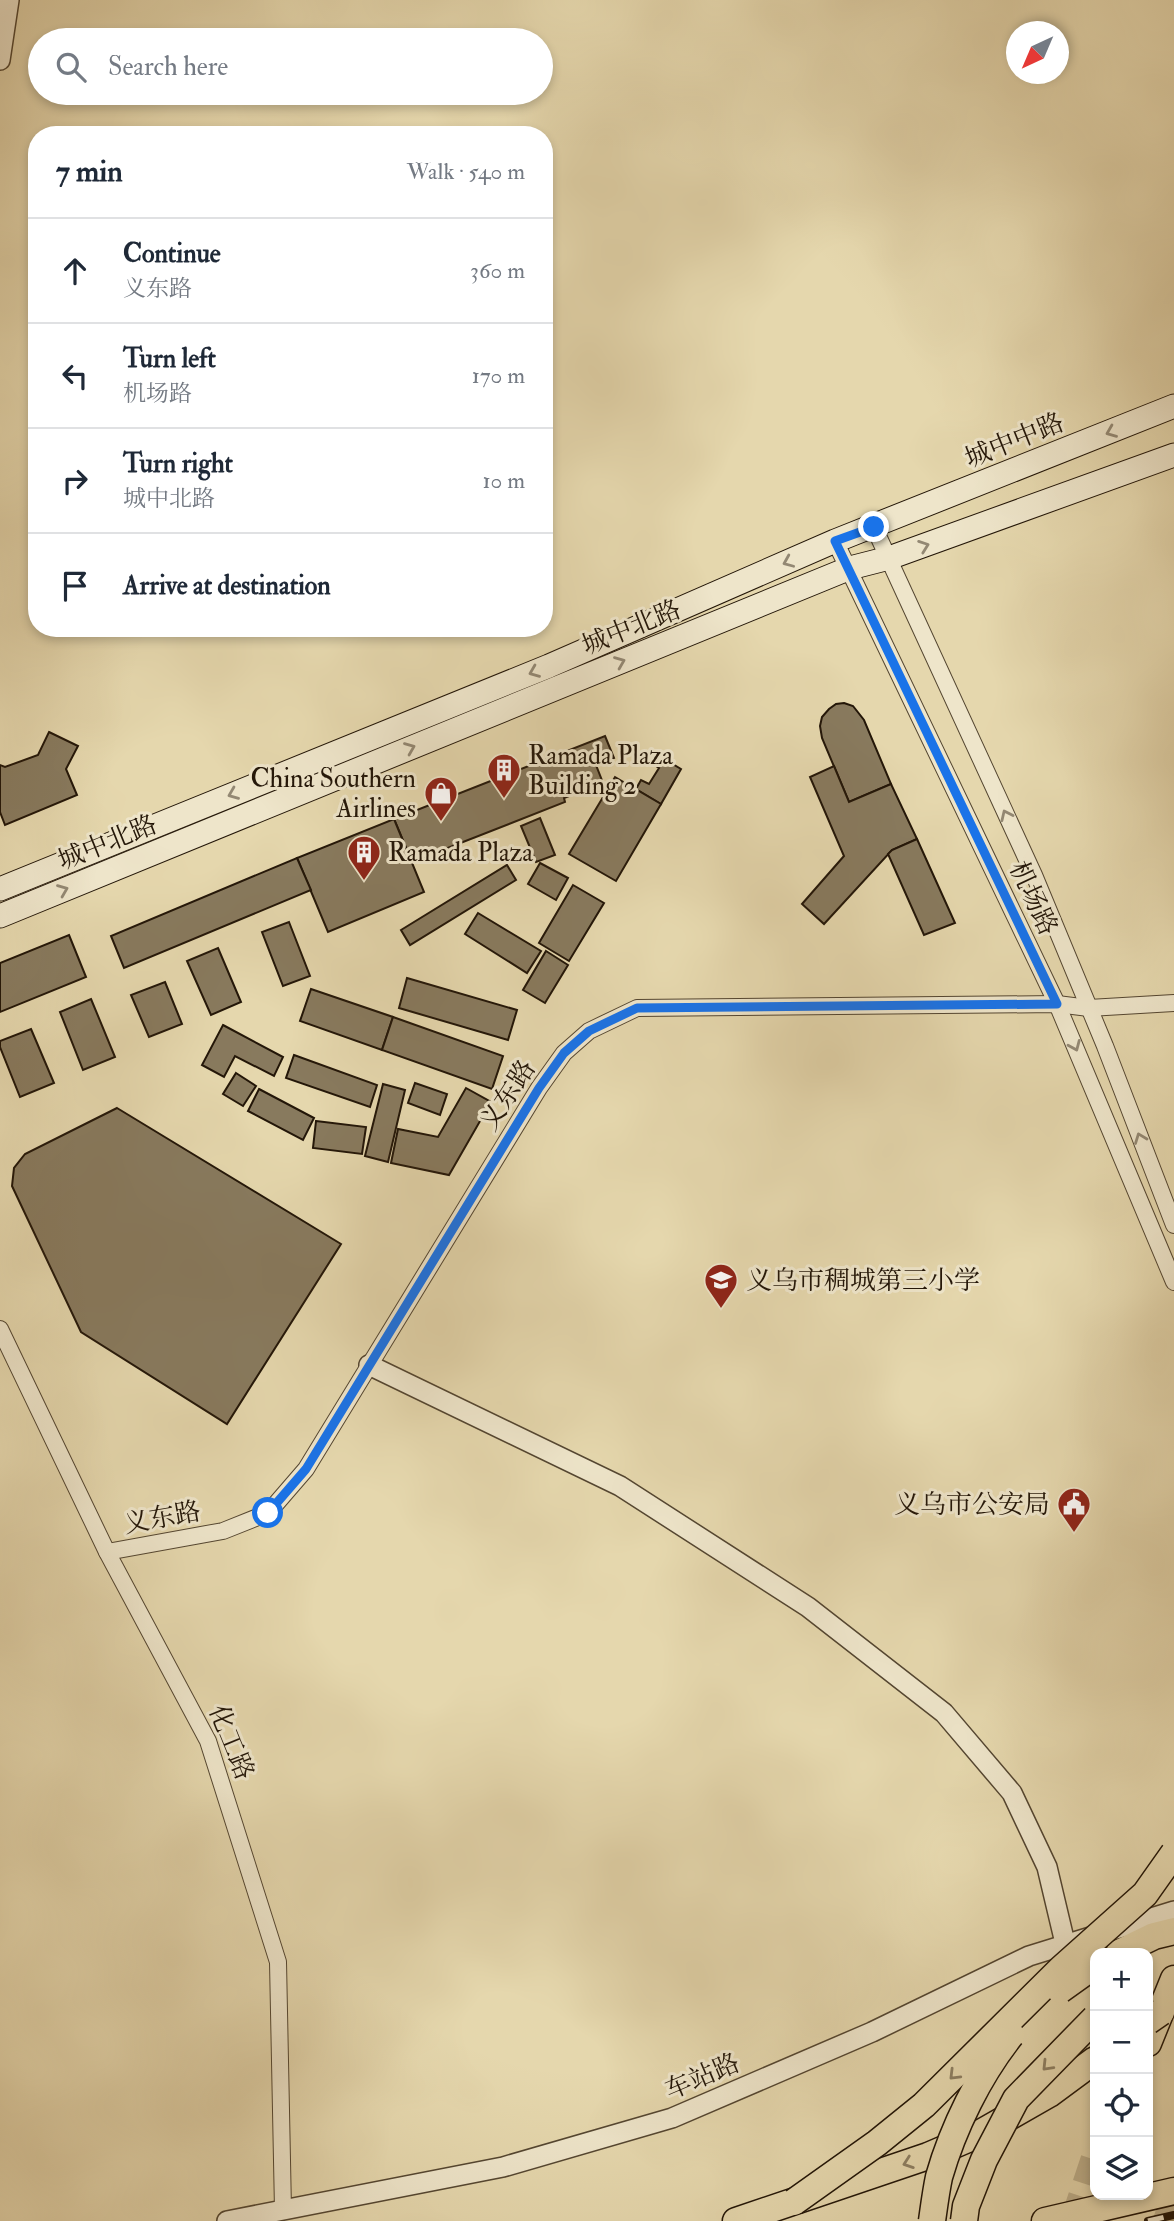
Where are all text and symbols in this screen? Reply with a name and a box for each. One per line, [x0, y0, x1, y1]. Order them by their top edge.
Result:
north arrow [1006, 21, 1069, 84]
search box [28, 28, 553, 105]
icon: search [52, 48, 90, 86]
text: Search here [108, 51, 228, 83]
text: 7 min [56, 153, 123, 190]
text: Walk · 540 m [407, 157, 525, 186]
text: Continue [123, 238, 221, 270]
icon: ahead [56, 252, 94, 290]
text: 360 m [470, 256, 525, 285]
text: 义东路 [123, 274, 192, 303]
text: Turn left [123, 343, 216, 375]
icon: left [56, 357, 94, 395]
text: 170 m [472, 361, 525, 390]
text: 机场路 [123, 379, 192, 408]
street label: 城中中路 [960, 407, 1069, 475]
one-way arrow [1105, 423, 1117, 437]
text: Turn right [123, 448, 233, 480]
icon: right [56, 462, 94, 500]
text: 10 m [482, 466, 525, 495]
text: 城中北路 [123, 484, 215, 513]
route end [858, 511, 889, 542]
one-way arrow [917, 540, 929, 554]
one-way arrow [783, 554, 795, 568]
icon: arrive [56, 567, 94, 605]
text: Arrive at destination [123, 570, 331, 602]
street label: 城中北路 [577, 594, 686, 662]
one-way arrow [613, 656, 626, 670]
one-way arrow [529, 663, 541, 677]
place label: Ramada Plaza Building 2 [528, 740, 673, 802]
one-way arrow [402, 742, 415, 756]
building icon: Ramada Plaza Building 2 [485, 751, 523, 800]
place label: China Southern Airlines [250, 763, 416, 825]
shop icon: China Southern Airlines [422, 774, 460, 823]
one-way arrow [227, 786, 239, 800]
street label: 城中北路 [53, 809, 162, 877]
one-way arrow [1001, 810, 1015, 822]
building icon: Ramada Plaza [345, 833, 383, 882]
place label: Ramada Plaza [388, 837, 533, 869]
street label: 机场路 [1002, 856, 1064, 941]
one-way arrow [56, 884, 69, 898]
one-way arrow [1067, 1038, 1081, 1051]
street label: 义东路 [473, 1054, 543, 1137]
one-way arrow [1135, 1133, 1149, 1145]
school or university icon: 义乌市稠城第三小学 [702, 1261, 740, 1310]
place label: 义乌市稠城第三小学 [746, 1265, 980, 1297]
public building icon: 义乌市公安局 [1055, 1485, 1093, 1534]
place label: 义乌市公安局 [894, 1489, 1050, 1521]
street label: 义东路 [121, 1495, 203, 1541]
route start [252, 1497, 283, 1528]
street label: 化工路 [202, 1700, 261, 1785]
map controls [1090, 1948, 1153, 2200]
button: + [1090, 1948, 1153, 2011]
button: − [1090, 2011, 1153, 2074]
street label: 车站路 [660, 2047, 745, 2107]
one-way arrow [1043, 2058, 1056, 2071]
one-way arrow [949, 2066, 962, 2079]
button: locate [1090, 2074, 1153, 2137]
button: layers [1090, 2137, 1153, 2200]
one-way arrow [902, 2155, 914, 2169]

